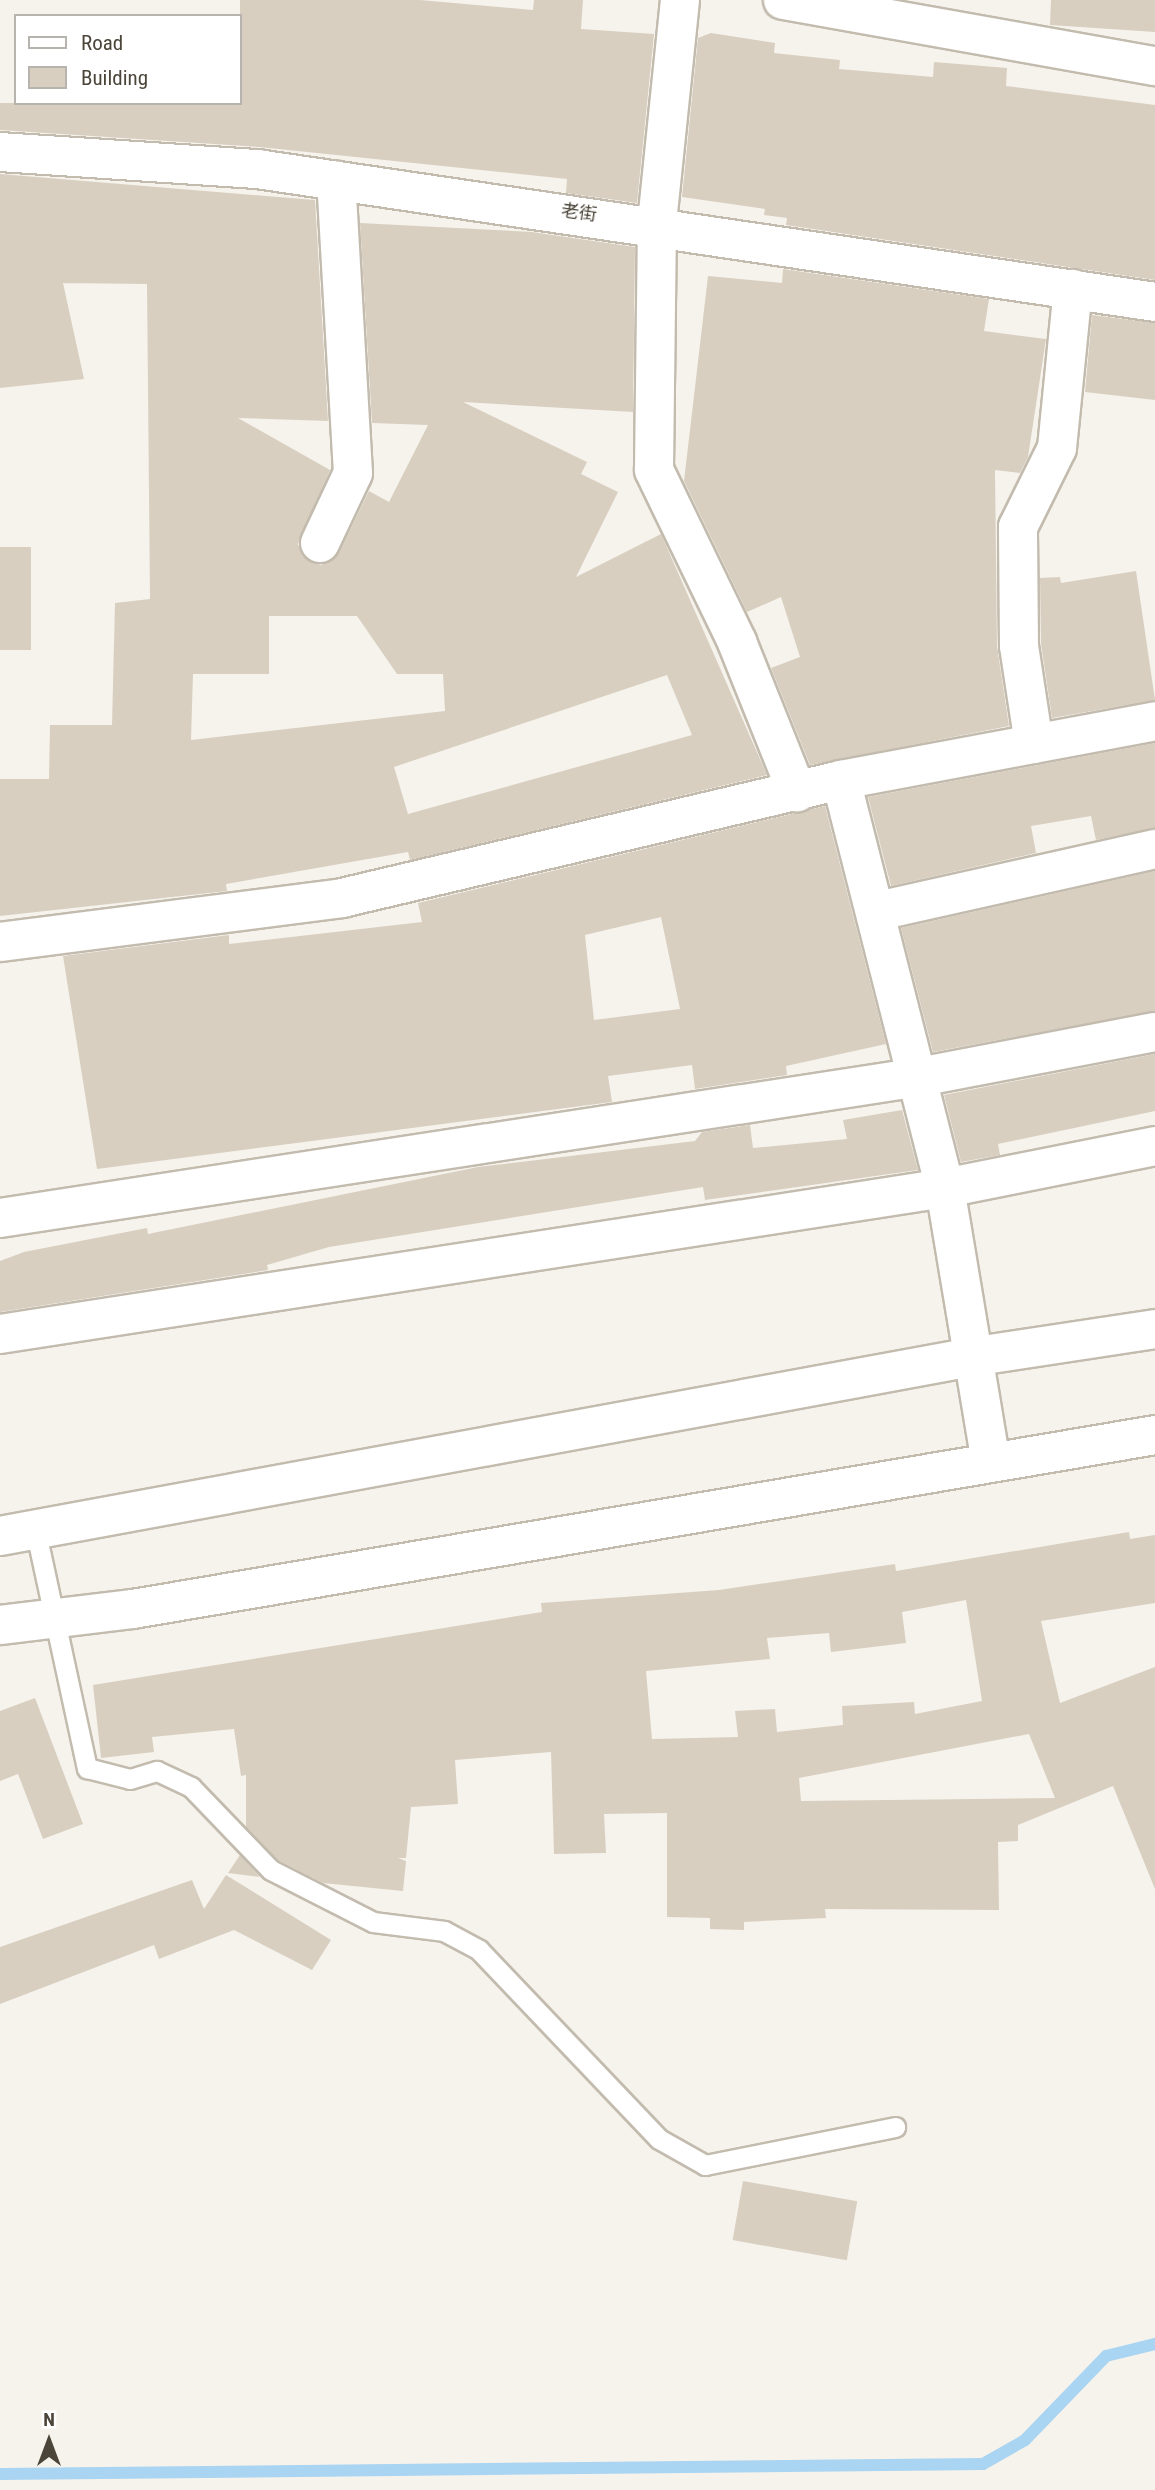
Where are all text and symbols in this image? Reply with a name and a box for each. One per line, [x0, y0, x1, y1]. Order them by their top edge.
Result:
legend [14, 14, 242, 105]
text: Road [81, 31, 123, 55]
text: Building [81, 66, 148, 90]
street label: 老街 [560, 200, 598, 226]
north arrow [14, 2406, 84, 2476]
text: N [43, 2408, 55, 2431]

